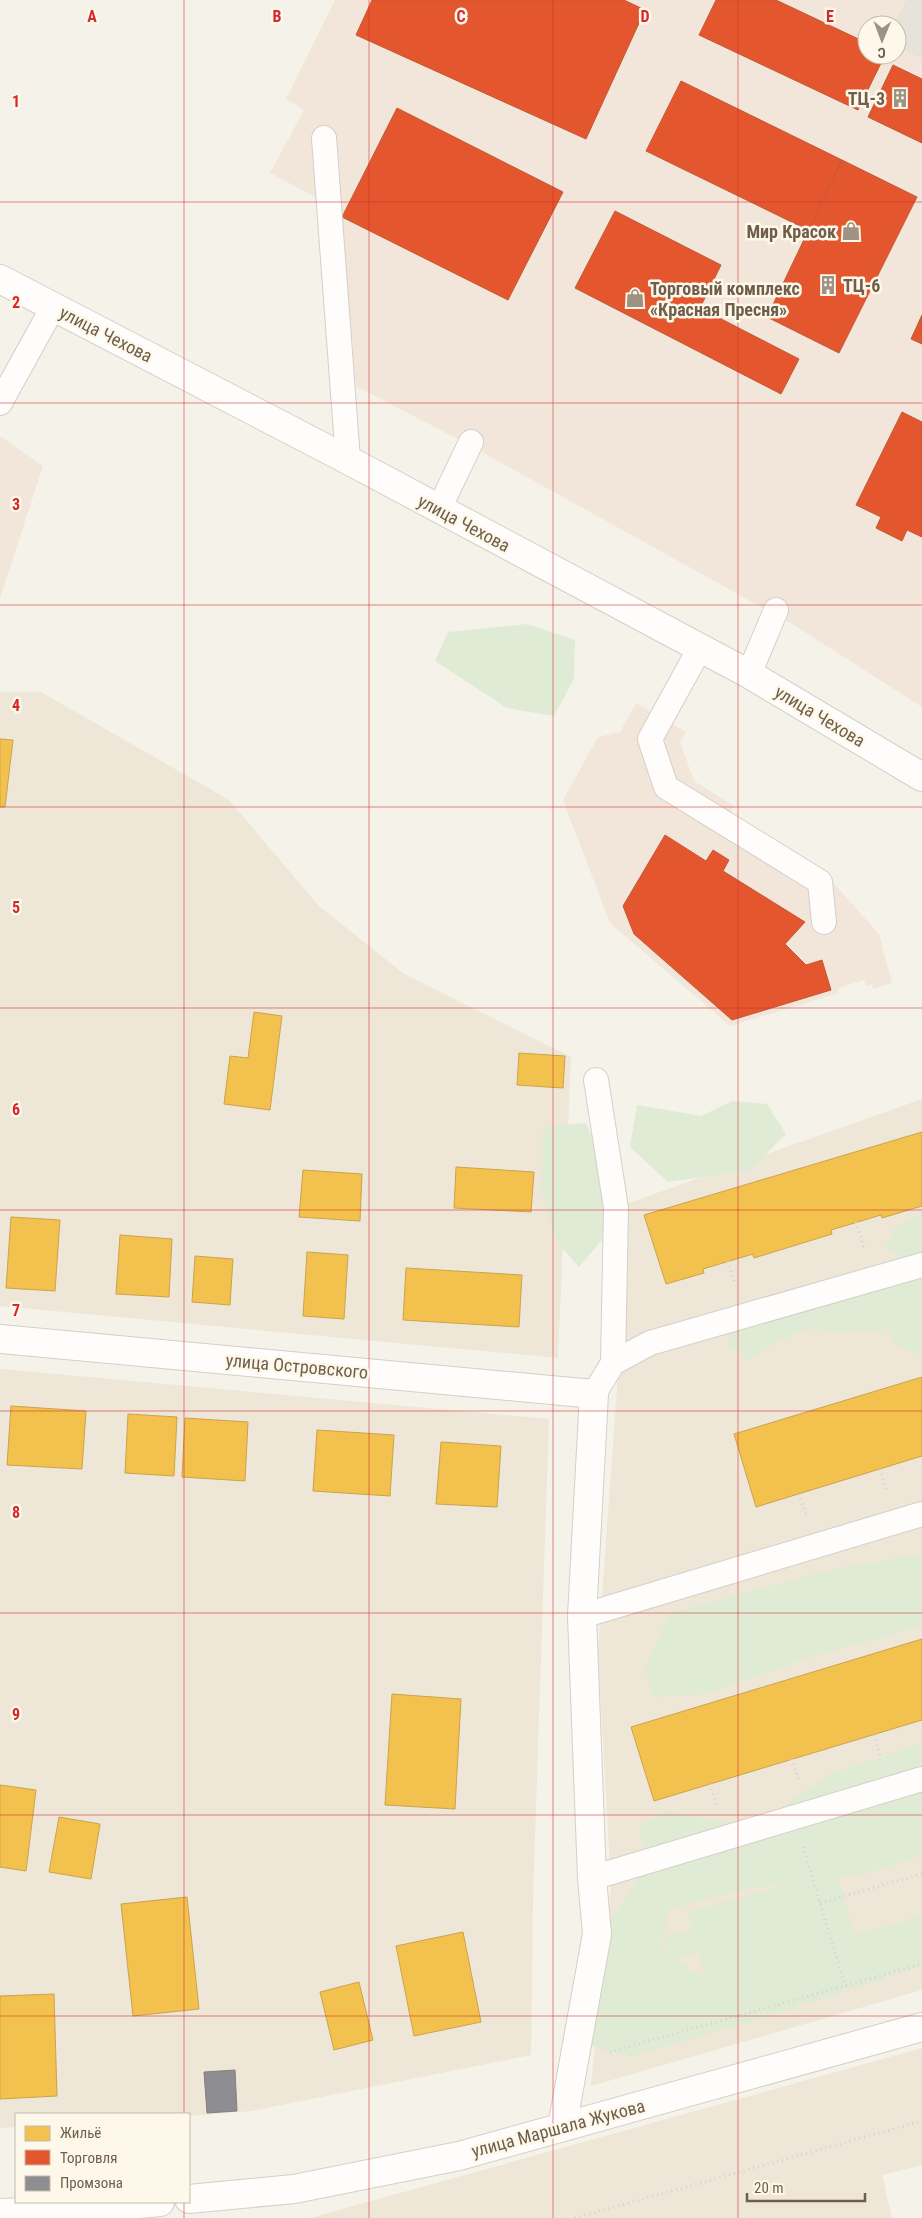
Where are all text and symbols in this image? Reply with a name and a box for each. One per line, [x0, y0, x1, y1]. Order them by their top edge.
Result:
text: A [87, 7, 97, 26]
text: B [273, 7, 282, 26]
text: C [456, 7, 466, 26]
text: D [640, 7, 650, 26]
text: E [826, 7, 834, 26]
north arrow [857, 15, 907, 65]
text: С [878, 45, 886, 61]
building icon: ТЦ-3 [889, 87, 911, 109]
place label: ТЦ-3 [848, 88, 885, 109]
text: 1 [12, 92, 20, 111]
shop icon: Мир Красок [840, 220, 862, 242]
place label: Мир Красок [746, 221, 836, 242]
building icon: ТЦ-6 [817, 274, 839, 296]
place label: ТЦ-6 [843, 275, 880, 296]
place label: Торговый комплекс «Красная Пресня» [650, 278, 800, 320]
shop icon: Торговый комплекс «Красная Пресня» [624, 287, 646, 309]
text: 2 [12, 293, 20, 312]
street label: улица Чехова [56, 302, 156, 366]
street label: улица Чехова [414, 490, 514, 556]
text: 3 [12, 495, 20, 514]
street label: улица Чехова [771, 681, 869, 751]
text: 4 [12, 696, 20, 715]
text: 5 [12, 898, 20, 917]
text: 6 [12, 1100, 20, 1119]
text: 7 [12, 1301, 20, 1320]
street label: улица Островского [225, 1349, 369, 1383]
text: 8 [12, 1503, 20, 1522]
text: 9 [12, 1705, 20, 1724]
street label: улица Маршала Жукова [469, 2095, 647, 2161]
legend [15, 2113, 190, 2203]
text: Жильё [60, 2124, 101, 2142]
text: Торговля [60, 2149, 117, 2167]
scale bar [747, 2170, 864, 2202]
text: Промзона [60, 2174, 123, 2192]
text: 20 m [754, 2179, 784, 2197]

